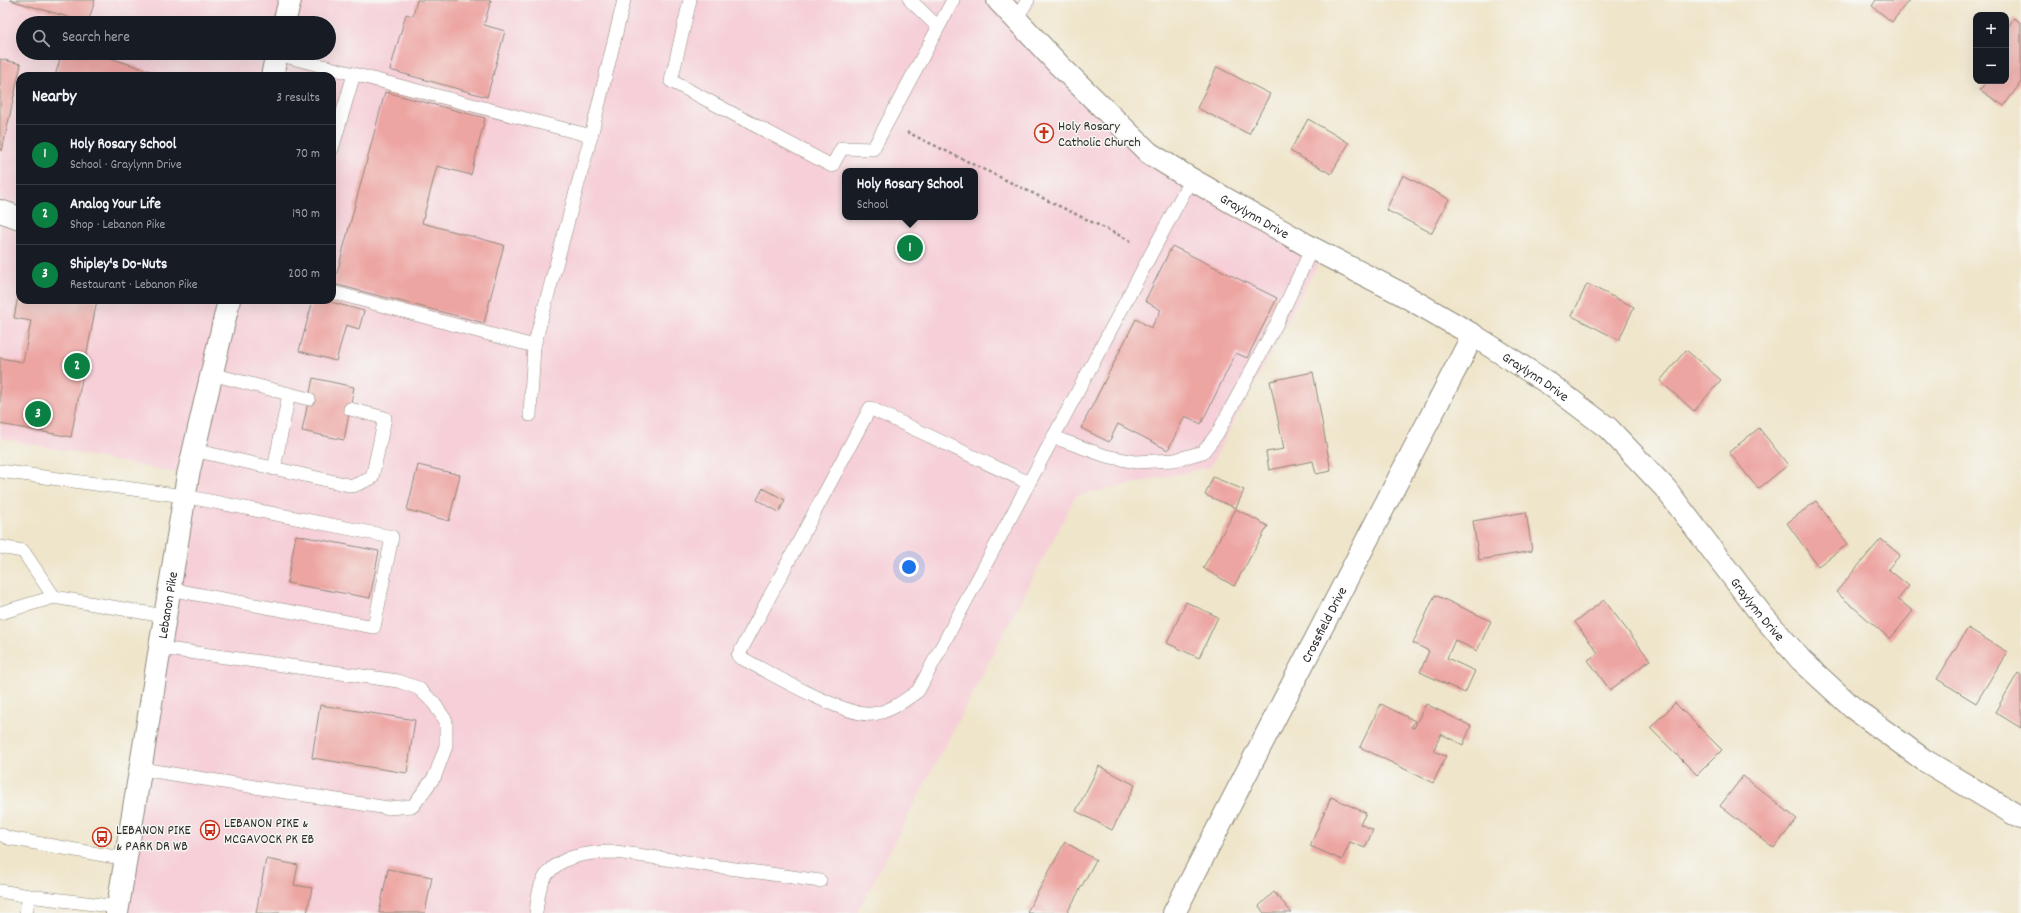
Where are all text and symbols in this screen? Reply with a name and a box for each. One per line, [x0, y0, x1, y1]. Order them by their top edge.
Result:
map controls [1973, 12, 2009, 84]
button: + [1973, 12, 2009, 48]
search box [16, 16, 336, 60]
icon: search [30, 27, 52, 49]
text: Search here [62, 27, 130, 49]
button: − [1973, 48, 2009, 84]
text: Nearby [32, 86, 76, 110]
text: 3 results [276, 89, 320, 108]
place label: Holy Rosary Catholic Church [1058, 117, 1141, 153]
church icon: Holy Rosary Catholic Church [1033, 122, 1055, 144]
text: Holy Rosary School [70, 134, 176, 156]
text: 1 [44, 145, 46, 164]
text: 70 m [296, 145, 320, 164]
text: School · Graylynn Drive [70, 156, 182, 175]
popup [842, 168, 978, 220]
text: Holy Rosary School [857, 174, 963, 196]
street label: Graylynn Drive [1216, 190, 1292, 245]
text: Analog Your Life [70, 194, 161, 216]
text: School [857, 196, 888, 215]
text: 2 [42, 205, 48, 224]
text: 190 m [292, 205, 320, 224]
text: Shop · Lebanon Pike [70, 216, 165, 235]
pin: 1 [897, 233, 923, 263]
text: Shipley's Do-Nuts [70, 254, 167, 276]
text: 3 [42, 265, 48, 284]
text: 200 m [288, 265, 320, 284]
text: Restaurant · Lebanon Pike [70, 276, 198, 295]
street label: Graylynn Drive [1498, 348, 1572, 407]
pin: 2 [64, 351, 90, 381]
pin: 3 [25, 399, 51, 429]
your location [899, 557, 919, 577]
street label: Lebanon Pike [154, 570, 184, 640]
street label: Graylynn Drive [1725, 574, 1788, 646]
street label: Crossfield Drive [1297, 584, 1353, 667]
place label: LEBANON PIKE & MCGAVOCK PK EB [224, 814, 315, 850]
bus stop icon: LEBANON PIKE & MCGAVOCK PK EB [199, 819, 221, 841]
place label: LEBANON PIKE & PARK DR WB [116, 821, 192, 857]
bus stop icon: LEBANON PIKE & PARK DR WB [91, 826, 113, 848]

